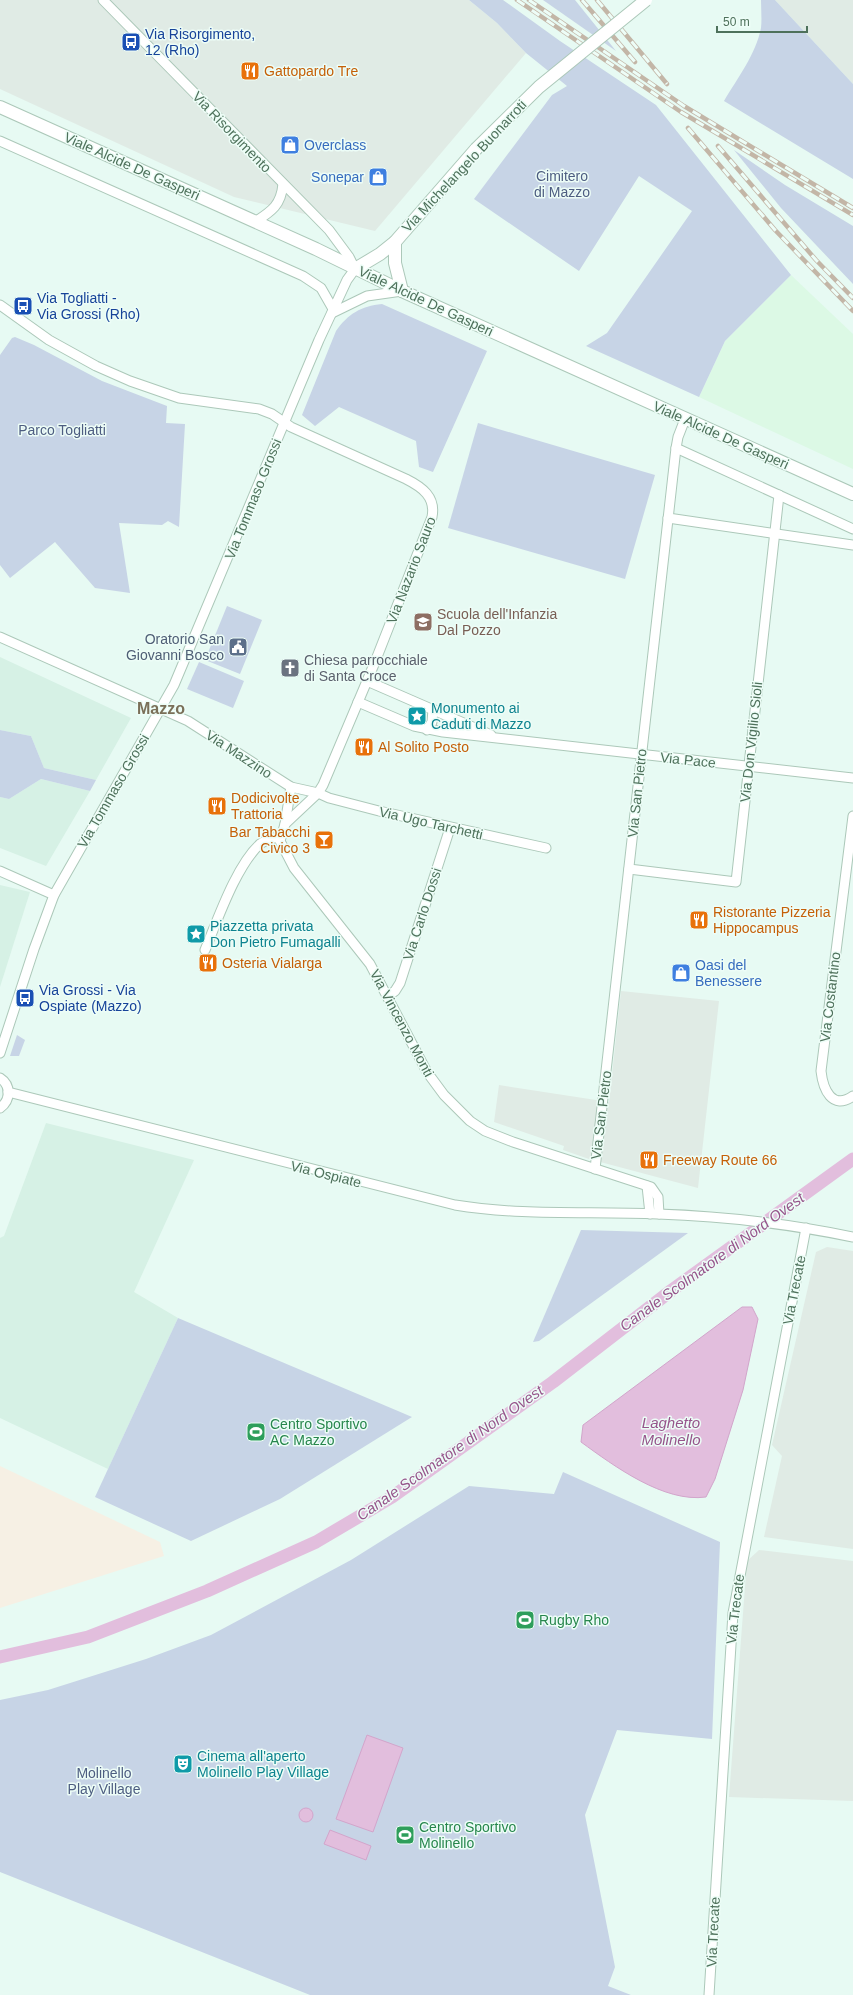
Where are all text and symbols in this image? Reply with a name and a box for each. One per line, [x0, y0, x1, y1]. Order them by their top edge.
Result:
scale bar [717, 8, 807, 34]
text: 50 m [723, 15, 750, 29]
place label: Via Risorgimento, 12 (Rho) [145, 26, 255, 58]
bus stop icon: Via Risorgimento, 12 (Rho) [120, 31, 142, 53]
restaurant icon: Gattopardo Tre [239, 60, 261, 82]
place label: Gattopardo Tre [264, 63, 358, 79]
street label: Via Risorgimento [189, 88, 275, 176]
street label: Via Michelangelo Buonarroti [399, 97, 529, 235]
street label: Viale Alcide De Gasperi [62, 129, 202, 203]
shop icon: Overclass [279, 134, 301, 156]
place label: Overclass [304, 137, 366, 153]
shop icon: Sonepar [367, 166, 389, 188]
park label: Cimitero di Mazzo [534, 168, 590, 200]
place label: Sonepar [311, 169, 364, 185]
street label: Viale Alcide De Gasperi [356, 263, 496, 339]
place label: Via Togliatti - Via Grossi (Rho) [37, 290, 140, 322]
bus stop icon: Via Togliatti - Via Grossi (Rho) [12, 295, 34, 317]
street label: Viale Alcide De Gasperi [651, 398, 791, 472]
park label: Parco Togliatti [18, 422, 106, 438]
street label: Via Tommaso Grossi [221, 436, 285, 562]
street label: Via Nazario Sauro [383, 514, 439, 626]
place label: Scuola dell'Infanzia Dal Pozzo [437, 606, 557, 638]
school or university icon: Scuola dell'Infanzia Dal Pozzo [412, 611, 434, 633]
place label: Oratorio San Giovanni Bosco [126, 631, 224, 663]
public building icon: Oratorio San Giovanni Bosco [227, 636, 249, 658]
place label: Chiesa parrocchiale di Santa Croce [304, 652, 428, 684]
church icon: Chiesa parrocchiale di Santa Croce [279, 657, 301, 679]
street label: Via Don Vigilio Sioli [737, 681, 765, 803]
district label: Mazzo [137, 700, 185, 717]
place label: Monumento ai Caduti di Mazzo [431, 700, 532, 732]
place icon: Monumento ai Caduti di Mazzo [406, 705, 428, 727]
street label: Via Mazzino [203, 727, 275, 782]
street label: Via Tommaso Grossi [74, 731, 152, 851]
restaurant icon: Al Solito Posto [353, 736, 375, 758]
place label: Al Solito Posto [378, 739, 469, 755]
street label: Via San Pietro [624, 748, 650, 838]
street label: Via Pace [659, 749, 717, 771]
place label: Dodicivolte Trattoria [231, 790, 300, 822]
restaurant icon: Dodicivolte Trattoria [206, 795, 228, 817]
street label: Via Ugo Tarchetti [378, 803, 484, 843]
place label: Bar Tabacchi Civico 3 [229, 824, 310, 856]
bar icon: Bar Tabacchi Civico 3 [313, 829, 335, 851]
street label: Via Carlo Dossi [400, 866, 444, 962]
place label: Ristorante Pizzeria Hippocampus [713, 904, 831, 936]
restaurant icon: Ristorante Pizzeria Hippocampus [688, 909, 710, 931]
place label: Piazzetta privata Don Pietro Fumagalli [210, 918, 341, 950]
place icon: Piazzetta privata Don Pietro Fumagalli [185, 923, 207, 945]
street label: Via Costantino [817, 951, 843, 1043]
restaurant icon: Osteria Vialarga [197, 952, 219, 974]
place label: Osteria Vialarga [222, 955, 322, 971]
place label: Oasi del Benessere [695, 957, 762, 989]
shop icon: Oasi del Benessere [670, 962, 692, 984]
street label: Via Vincenzo Monti [367, 967, 437, 1079]
place label: Via Grossi - Via Ospiate (Mazzo) [39, 982, 142, 1014]
bus stop icon: Via Grossi - Via Ospiate (Mazzo) [14, 987, 36, 1009]
street label: Via San Pietro [588, 1070, 614, 1160]
restaurant icon: Freeway Route 66 [638, 1149, 660, 1171]
place label: Freeway Route 66 [663, 1152, 778, 1168]
street label: Via Ospiate [289, 1158, 363, 1191]
water label: Canale Scolmatore di Nord Ovest [616, 1189, 808, 1334]
street label: Via Trecate [779, 1254, 809, 1326]
water label: Canale Scolmatore di Nord Ovest [353, 1381, 547, 1524]
water label: Laghetto Molinello [641, 1414, 701, 1448]
place label: Centro Sportivo AC Mazzo [270, 1416, 367, 1448]
sports icon: Centro Sportivo AC Mazzo [245, 1421, 267, 1443]
street label: Via Trecate [723, 1573, 747, 1645]
sports icon: Rugby Rho [514, 1609, 536, 1631]
place label: Rugby Rho [539, 1612, 609, 1628]
place label: Cinema all'aperto Molinello Play Village [197, 1748, 329, 1780]
theatre icon: Cinema all'aperto Molinello Play Village [172, 1753, 194, 1775]
park label: Molinello Play Village [68, 1765, 141, 1797]
place label: Centro Sportivo Molinello [419, 1819, 516, 1851]
sports icon: Centro Sportivo Molinello [394, 1824, 416, 1846]
street label: Via Trecate [703, 1896, 723, 1968]

